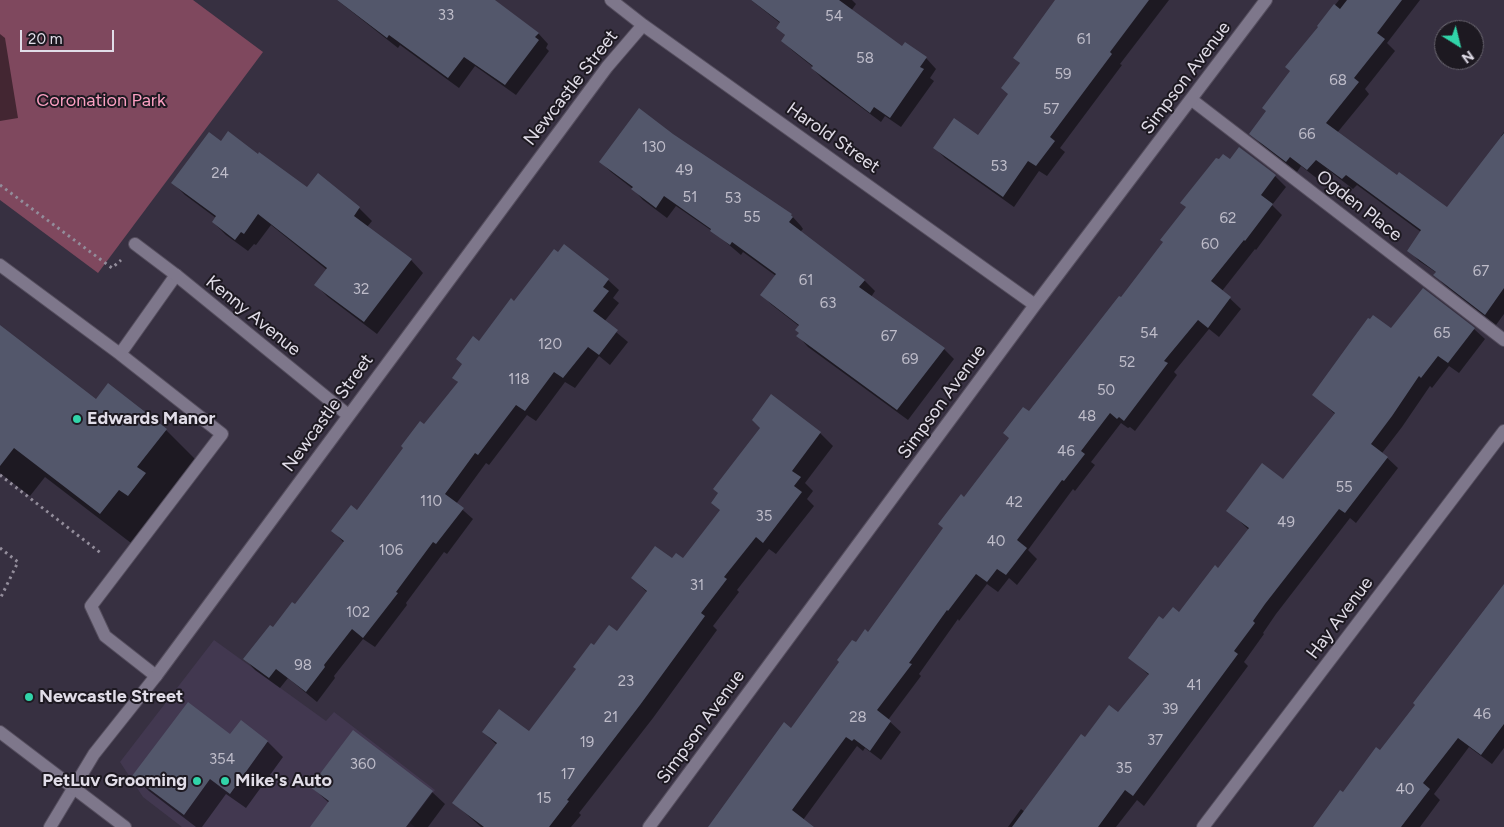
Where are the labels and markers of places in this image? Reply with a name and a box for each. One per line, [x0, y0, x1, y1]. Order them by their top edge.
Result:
place label: Edwards Manor [87, 408, 215, 430]
marker: Edwards Manor [71, 413, 83, 425]
place label: Newcastle Street [39, 686, 183, 708]
marker: Newcastle Street [23, 691, 35, 703]
place label: PetLuv Grooming [42, 770, 187, 792]
place label: Mike's Auto [235, 770, 332, 792]
marker: PetLuv Grooming [191, 775, 203, 787]
marker: Mike's Auto [219, 775, 231, 787]

